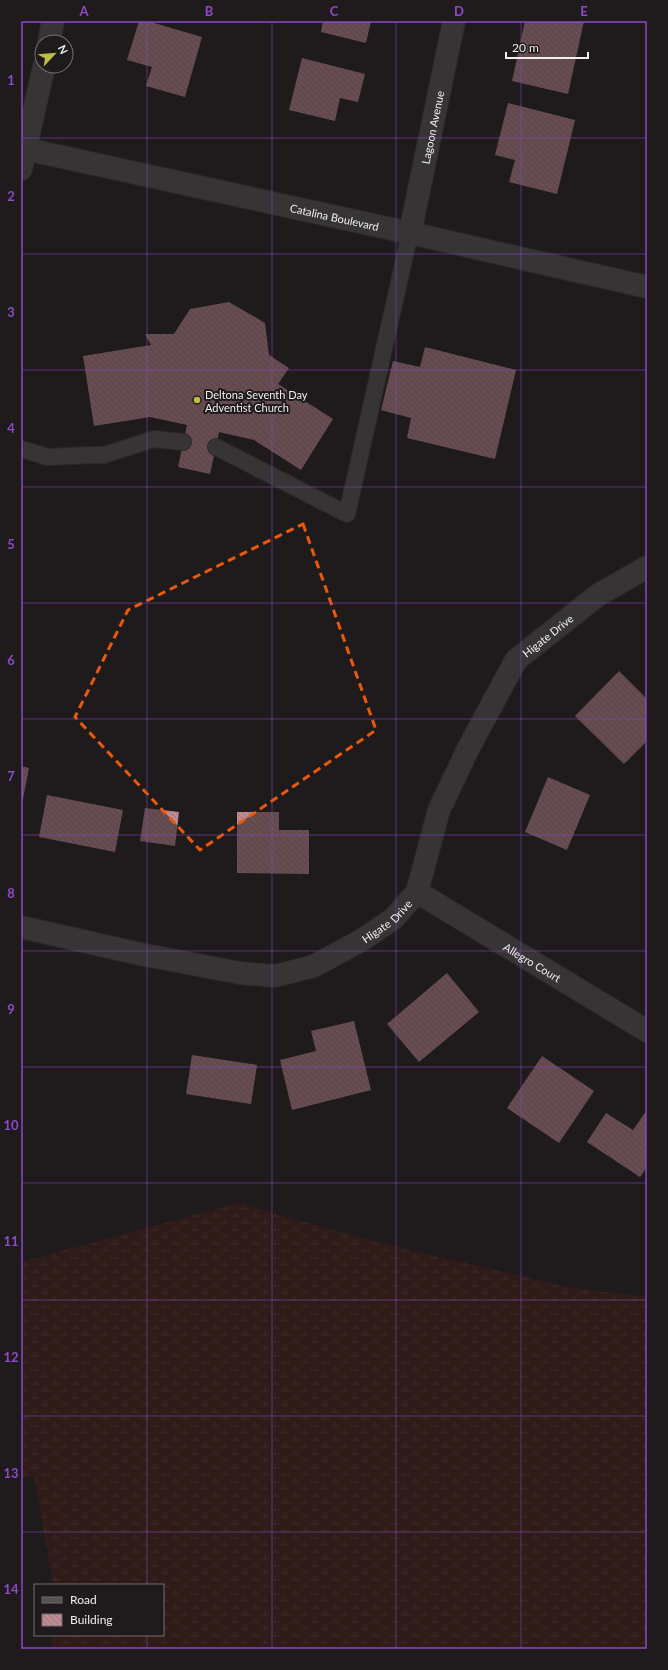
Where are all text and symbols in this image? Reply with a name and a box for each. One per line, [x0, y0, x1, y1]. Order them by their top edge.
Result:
text: A [78, 3, 89, 19]
text: B [205, 3, 214, 19]
text: C [330, 3, 339, 19]
text: D [454, 3, 464, 19]
text: E [580, 3, 588, 19]
north arrow [34, 34, 74, 74]
scale bar [506, 34, 588, 60]
text: 20 m [512, 40, 539, 55]
text: N [56, 43, 71, 56]
text: 1 [7, 72, 15, 88]
street label: Lagoon Avenue [418, 89, 446, 165]
text: 2 [7, 188, 15, 204]
street label: Catalina Boulevard [289, 201, 380, 233]
text: 3 [7, 304, 15, 320]
place label: Deltona Seventh Day Adventist Church [205, 388, 308, 414]
marker: Deltona Seventh Day Adventist Church [192, 395, 202, 405]
text: 4 [7, 420, 15, 436]
text: 5 [7, 536, 15, 552]
street label: Higate Drive [519, 611, 575, 659]
text: 6 [7, 652, 15, 668]
text: 7 [7, 768, 15, 784]
text: 8 [7, 885, 15, 901]
street label: Higate Drive [359, 896, 414, 945]
street label: Allegro Court [502, 940, 564, 984]
text: 9 [7, 1001, 15, 1017]
text: 10 [3, 1117, 19, 1133]
text: 11 [3, 1233, 19, 1249]
text: 12 [3, 1349, 19, 1365]
text: 13 [3, 1465, 19, 1481]
text: 14 [3, 1581, 19, 1597]
legend [34, 1584, 164, 1636]
text: Road [70, 1592, 97, 1607]
text: Building [70, 1612, 113, 1627]

